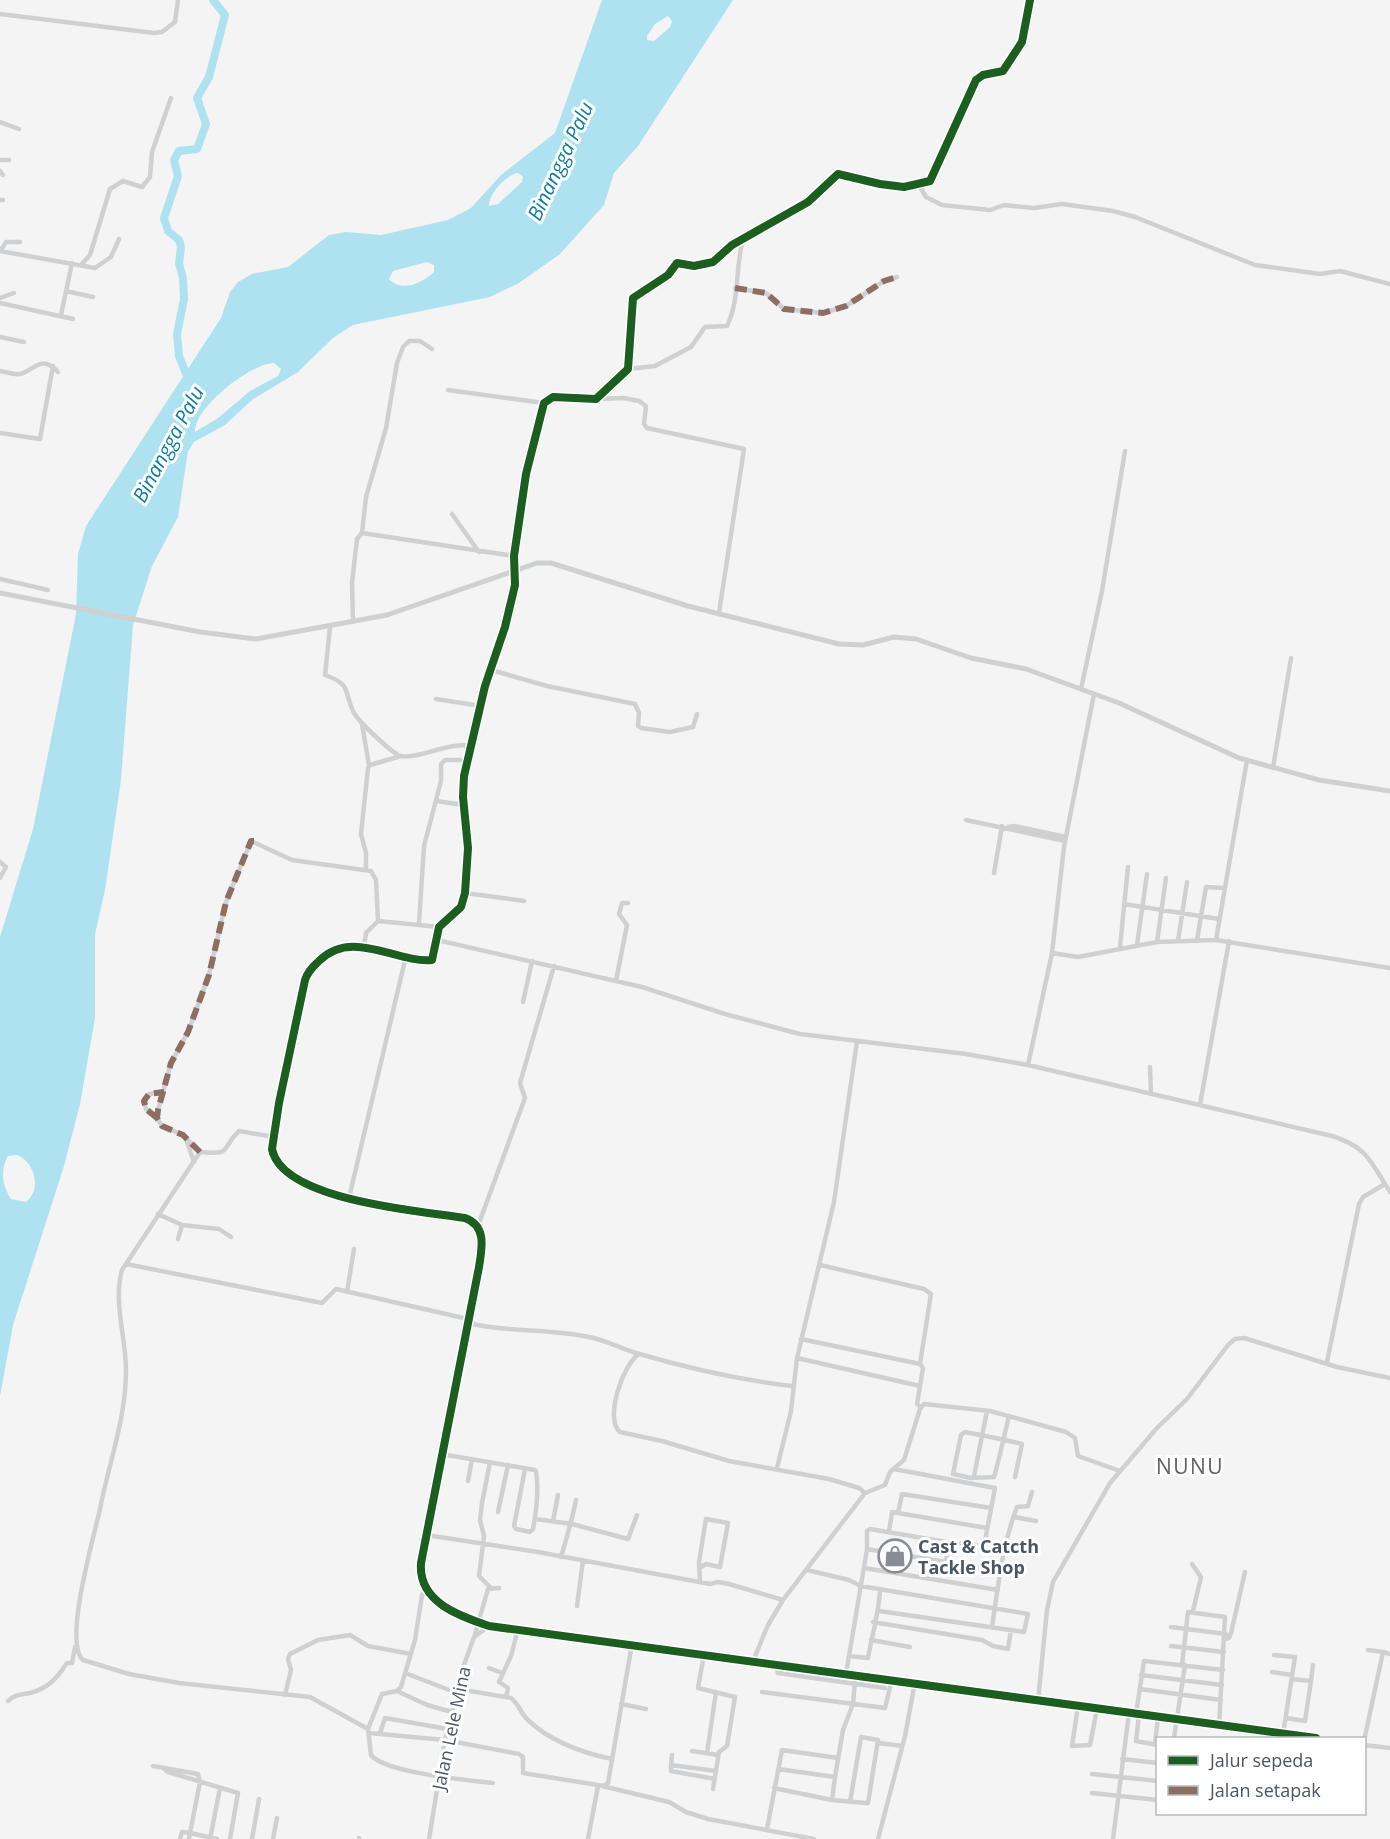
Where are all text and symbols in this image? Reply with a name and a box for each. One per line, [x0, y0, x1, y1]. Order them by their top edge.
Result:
water label: Binangga Palu [521, 97, 599, 225]
water label: Binangga Palu [126, 381, 210, 507]
district label: NUNU [1156, 1452, 1224, 1480]
place label: Cast & Catcth Tackle Shop [918, 1534, 1039, 1579]
shop icon: Cast & Catcth Tackle Shop [877, 1538, 913, 1574]
street label: Jalan Lele Mina [426, 1664, 476, 1794]
legend [1156, 1737, 1366, 1815]
text: Jalur sepeda [1208, 1748, 1313, 1772]
text: Jalan setapak [1208, 1778, 1321, 1802]

